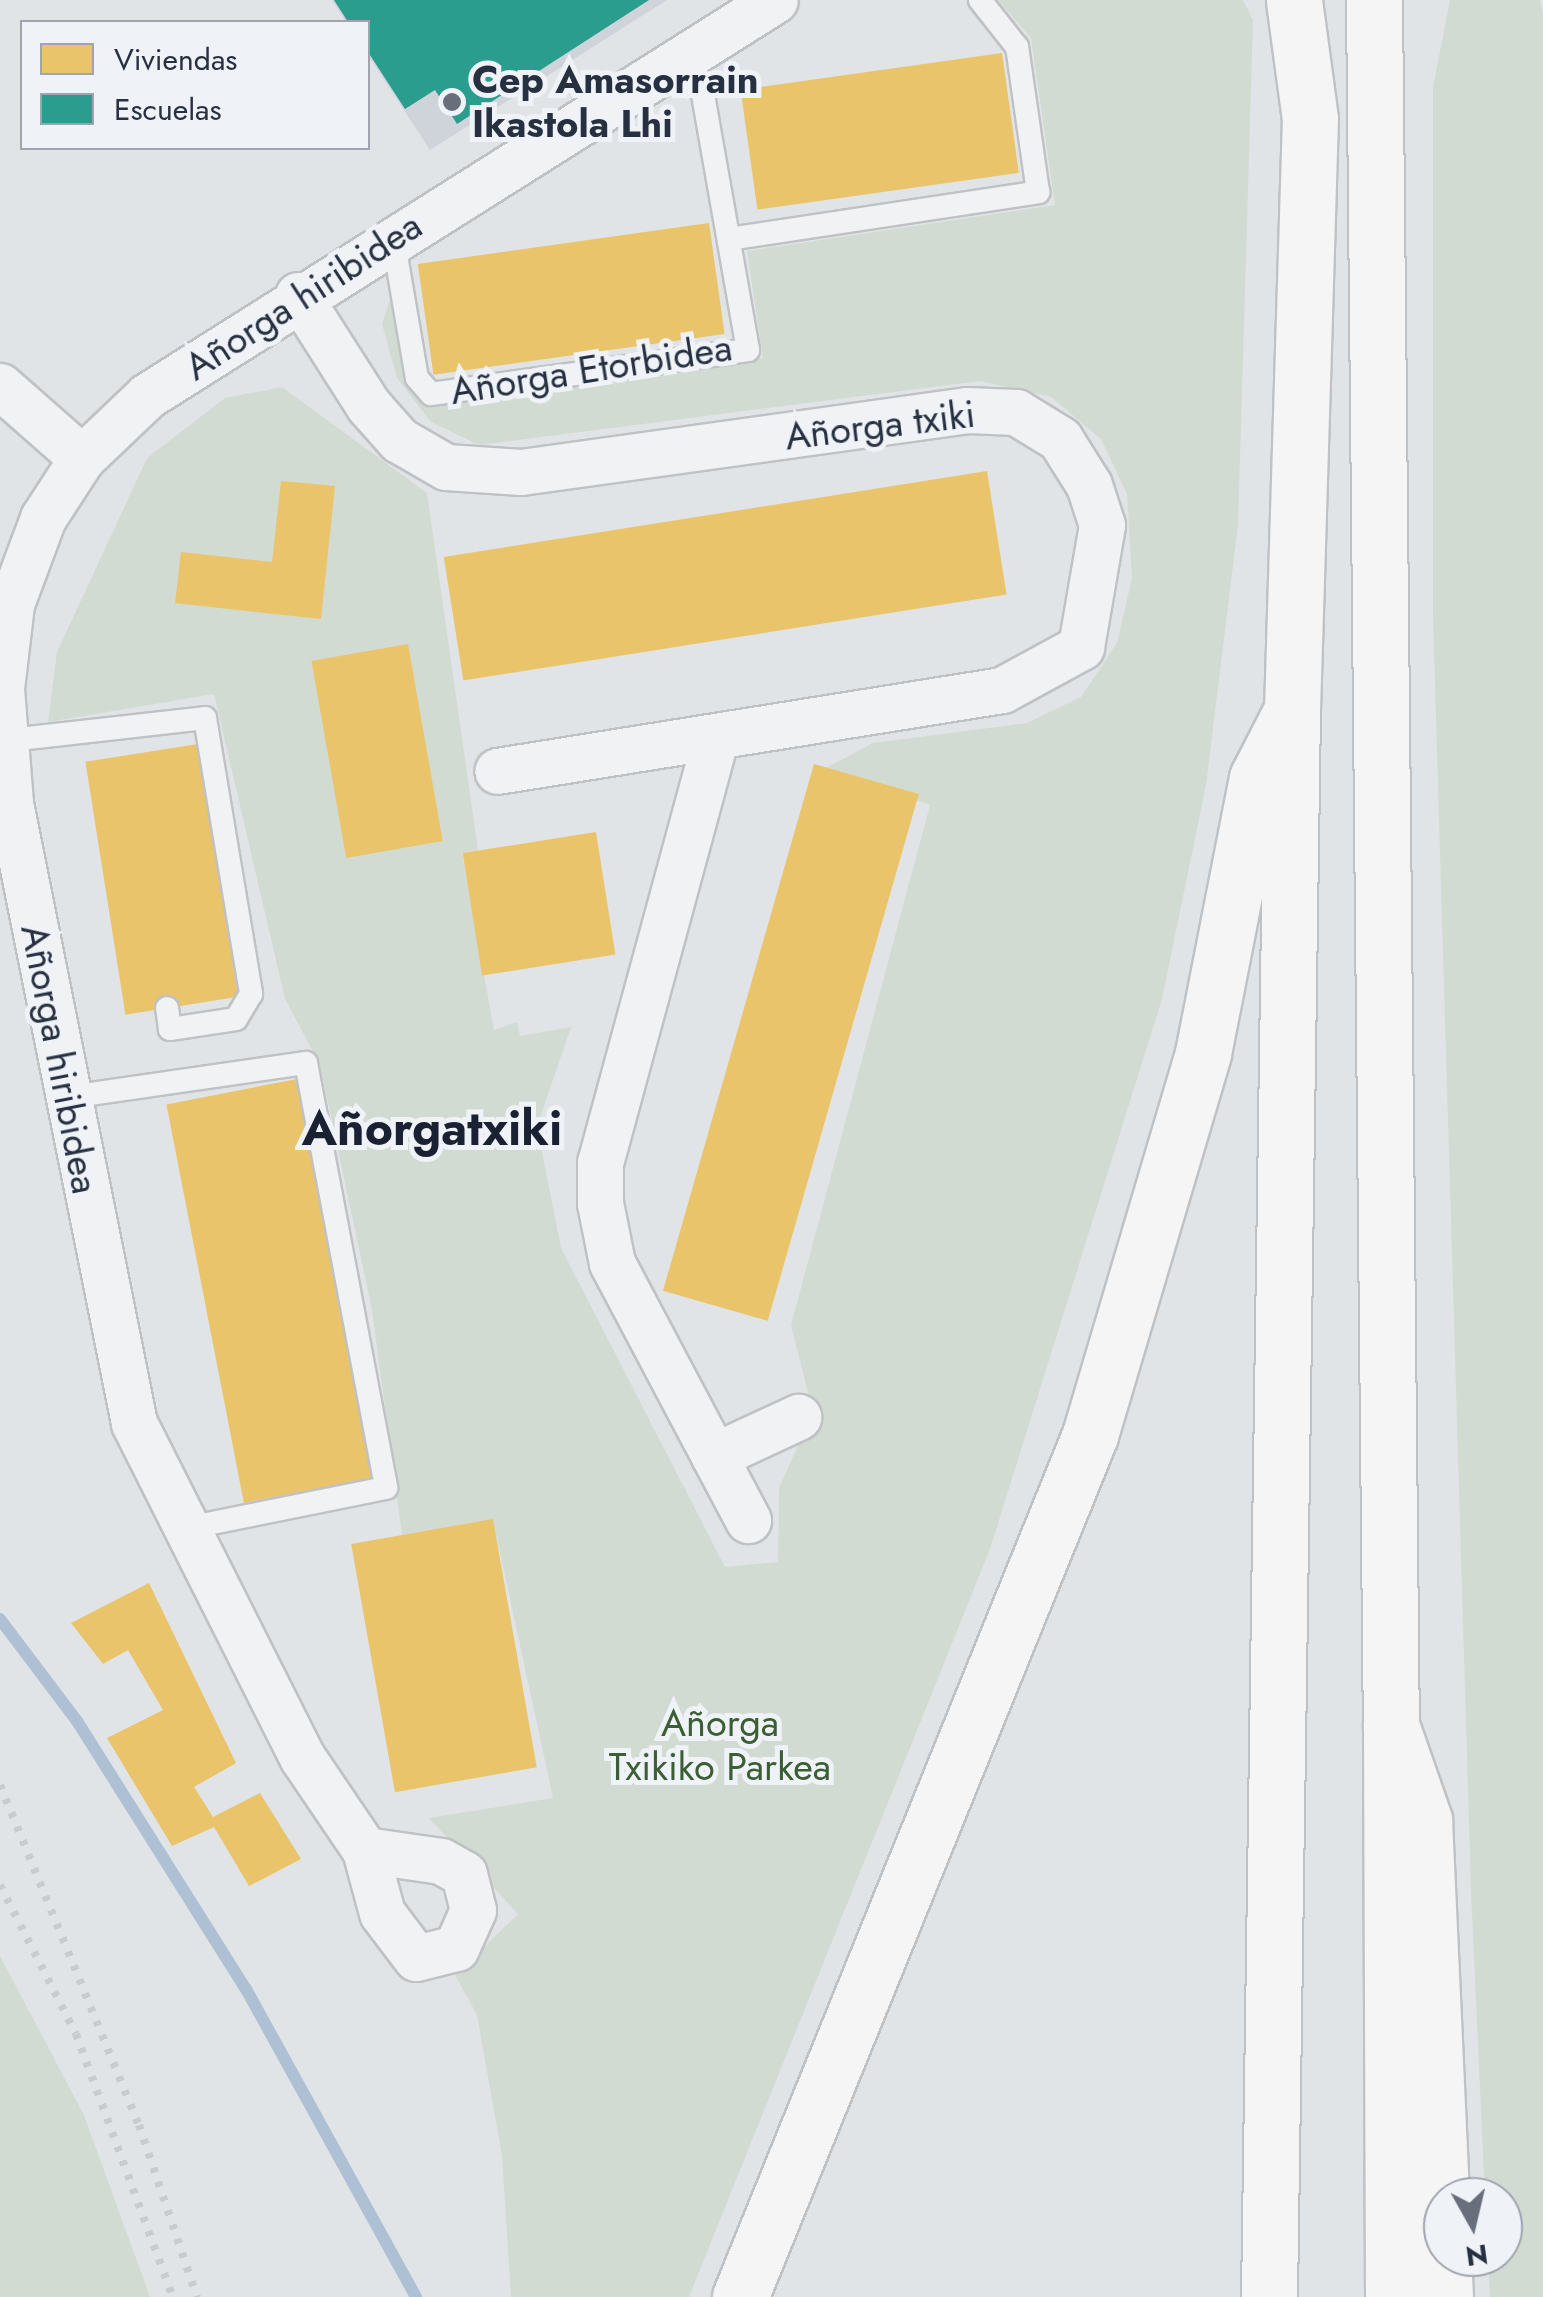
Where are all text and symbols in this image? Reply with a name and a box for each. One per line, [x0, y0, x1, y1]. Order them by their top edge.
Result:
legend [20, 20, 370, 150]
text: Viviendas [114, 38, 237, 81]
place label: Cep Amasorrain Ikastola Lhi [472, 57, 759, 146]
text: Escuelas [114, 88, 222, 131]
marker: Cep Amasorrain Ikastola Lhi [441, 91, 463, 113]
street label: Añorga hiribidea [176, 202, 430, 390]
street label: Añorga Etorbidea [447, 324, 735, 414]
street label: Añorga txiki [782, 391, 978, 459]
street label: Añorga hiribidea [12, 920, 108, 1198]
district label: Añorgatxiki [302, 1100, 562, 1158]
park label: Añorga Txikiko Parkea [609, 1700, 831, 1790]
north arrow [1423, 2177, 1523, 2277]
text: N [1463, 2233, 1491, 2277]

